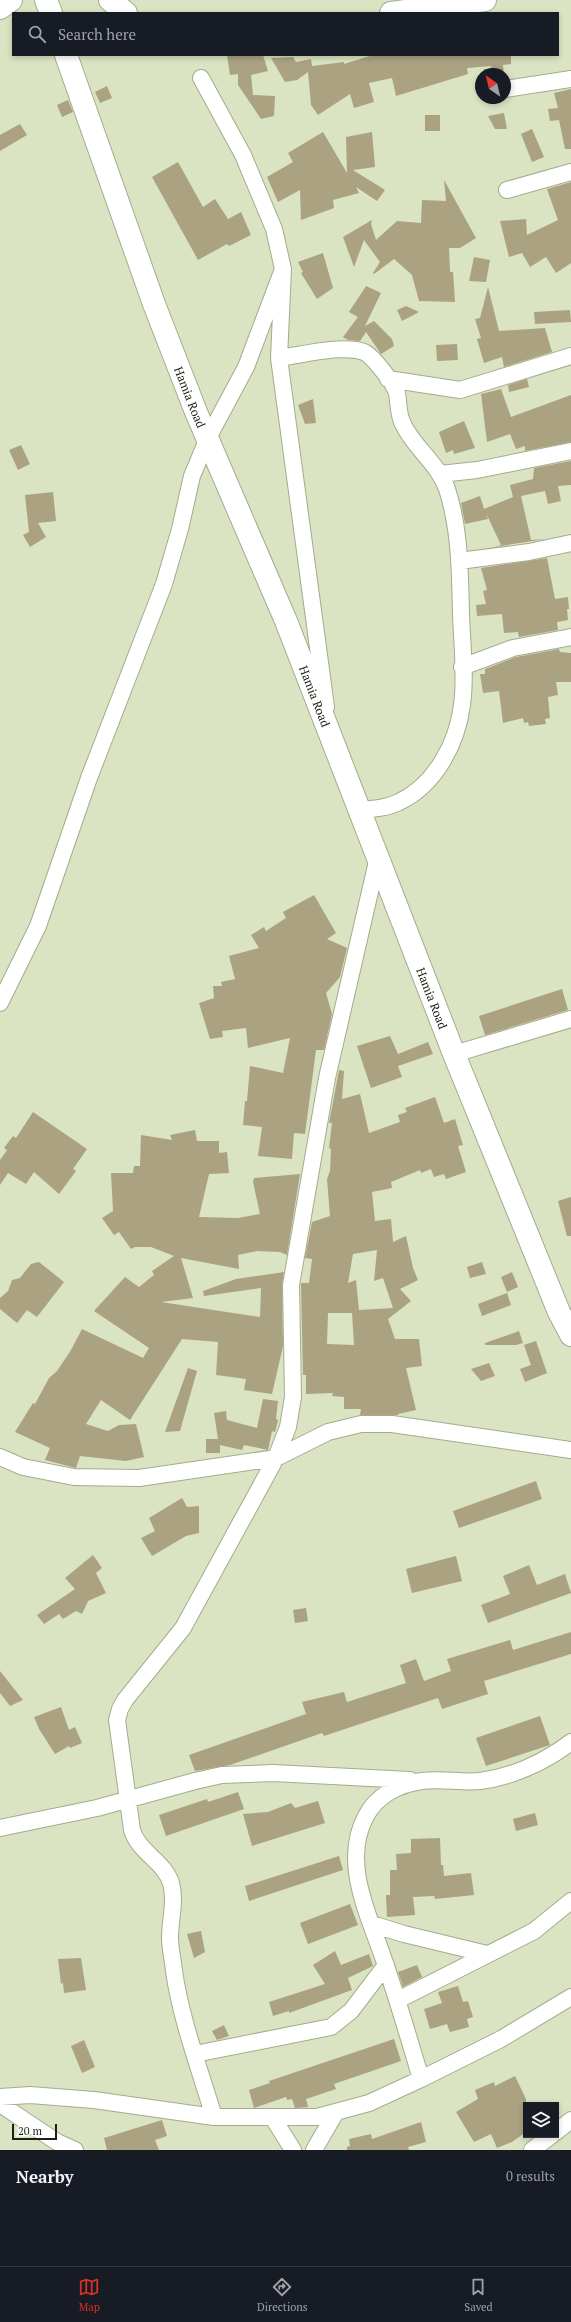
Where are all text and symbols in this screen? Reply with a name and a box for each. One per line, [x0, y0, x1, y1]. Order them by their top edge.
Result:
search box [12, 12, 559, 56]
icon: search [26, 23, 48, 45]
text: Search here [58, 24, 136, 44]
north arrow [475, 68, 511, 104]
street label: Hamia Road [172, 364, 209, 430]
street label: Hamia Road [296, 663, 334, 729]
street label: Hamia Road [414, 965, 451, 1031]
map controls [523, 2102, 559, 2138]
button: layers [523, 2102, 559, 2138]
scale bar [12, 2122, 57, 2141]
text: 20 m [18, 2124, 42, 2138]
text: Nearby [16, 2165, 74, 2188]
text: 0 results [506, 2167, 555, 2185]
tab: Map [78, 2276, 100, 2314]
tab: Directions [257, 2276, 308, 2314]
tab: Saved [464, 2276, 493, 2314]

